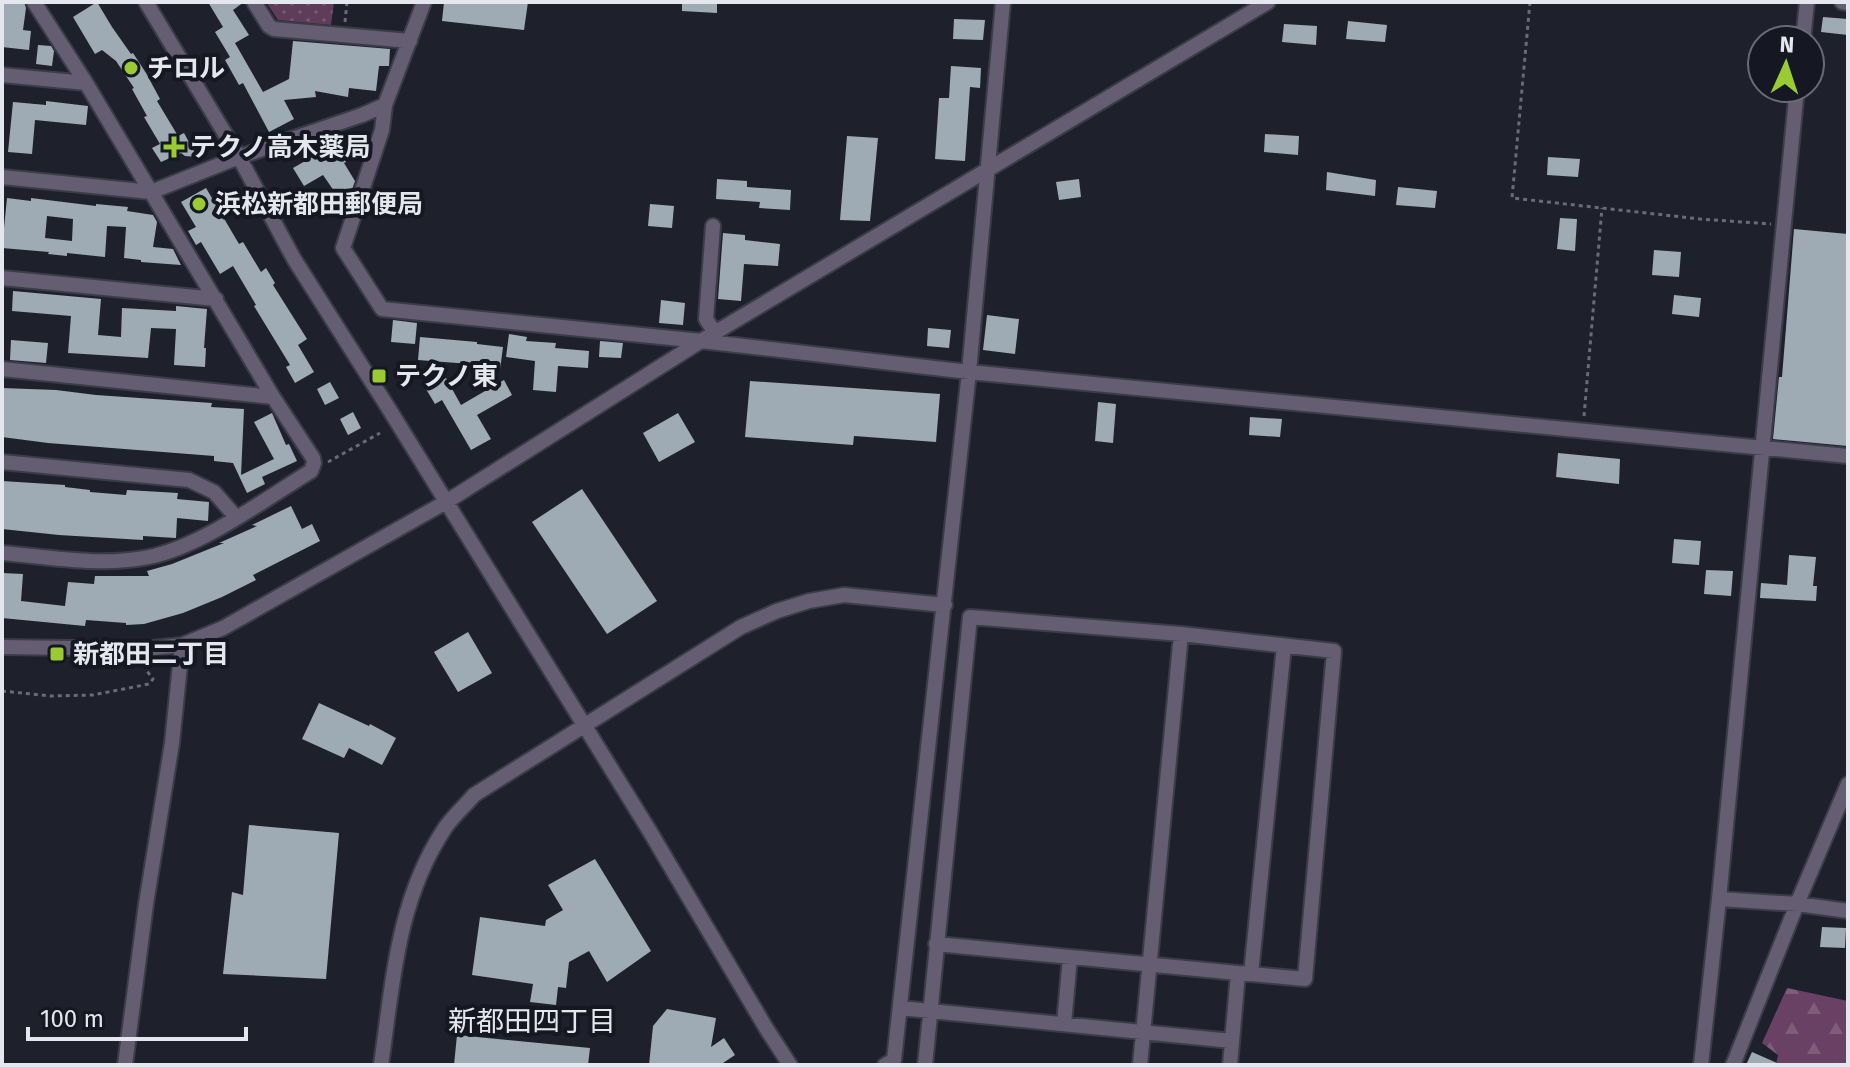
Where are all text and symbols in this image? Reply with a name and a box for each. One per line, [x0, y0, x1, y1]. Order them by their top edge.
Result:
north arrow [1746, 24, 1826, 104]
text: N [1779, 31, 1795, 58]
place label: チロル [147, 53, 225, 84]
marker: チロル [122, 59, 140, 77]
place label: テクノ高木薬局 [190, 132, 370, 163]
marker: テクノ高木薬局 [165, 138, 183, 156]
place label: 浜松新都田郵便局 [215, 189, 423, 220]
marker: 浜松新都田郵便局 [190, 195, 208, 213]
place label: テクノ東 [395, 361, 497, 392]
marker: テクノ東 [370, 367, 388, 385]
place label: 新都田二丁目 [73, 639, 229, 670]
marker: 新都田二丁目 [48, 645, 66, 663]
scale bar [28, 991, 246, 1041]
text: 100 m [40, 1005, 104, 1033]
district label: 新都田四丁目 [448, 1005, 616, 1038]

